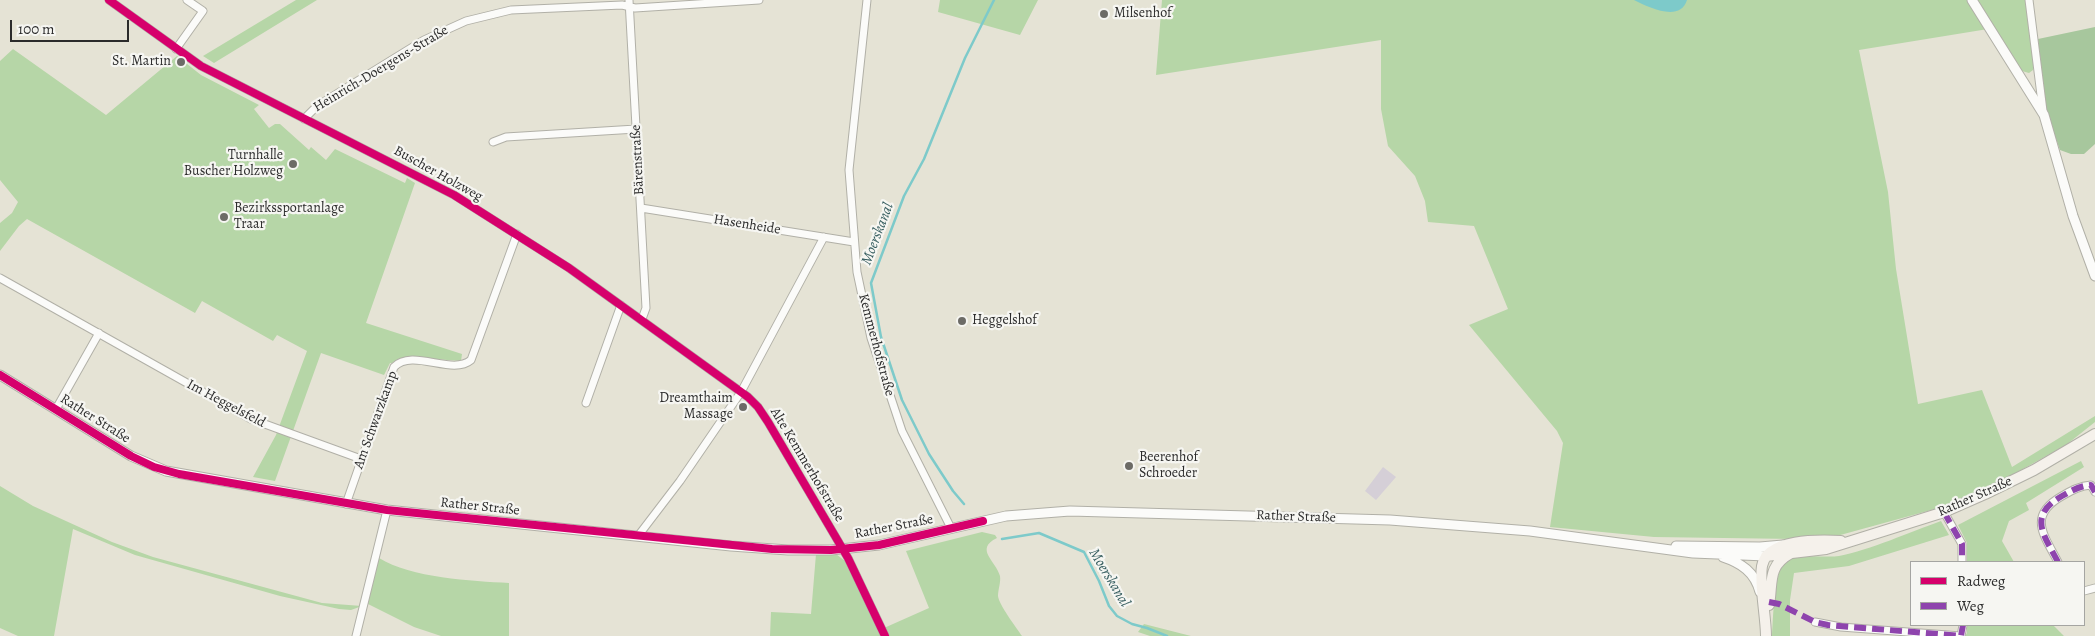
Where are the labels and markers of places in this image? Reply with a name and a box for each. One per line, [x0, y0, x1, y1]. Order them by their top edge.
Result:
place label: Milsenhof [1114, 6, 1172, 22]
marker: Milsenhof [1098, 8, 1110, 20]
place label: St. Martin [112, 54, 171, 70]
marker: St. Martin [175, 56, 187, 68]
place label: Turnhalle Buscher Holzweg [184, 148, 283, 180]
marker: Turnhalle Buscher Holzweg [287, 158, 299, 170]
place label: Bezirkssportanlage Traar [234, 201, 344, 233]
marker: Bezirkssportanlage Traar [218, 211, 230, 223]
place label: Heggelshof [972, 313, 1037, 329]
marker: Heggelshof [956, 315, 968, 327]
place label: Dreamthaim Massage [659, 391, 733, 424]
marker: Dreamthaim Massage [737, 401, 749, 413]
place label: Beerenhof Schroeder [1139, 450, 1198, 482]
marker: Beerenhof Schroeder [1123, 460, 1135, 472]

